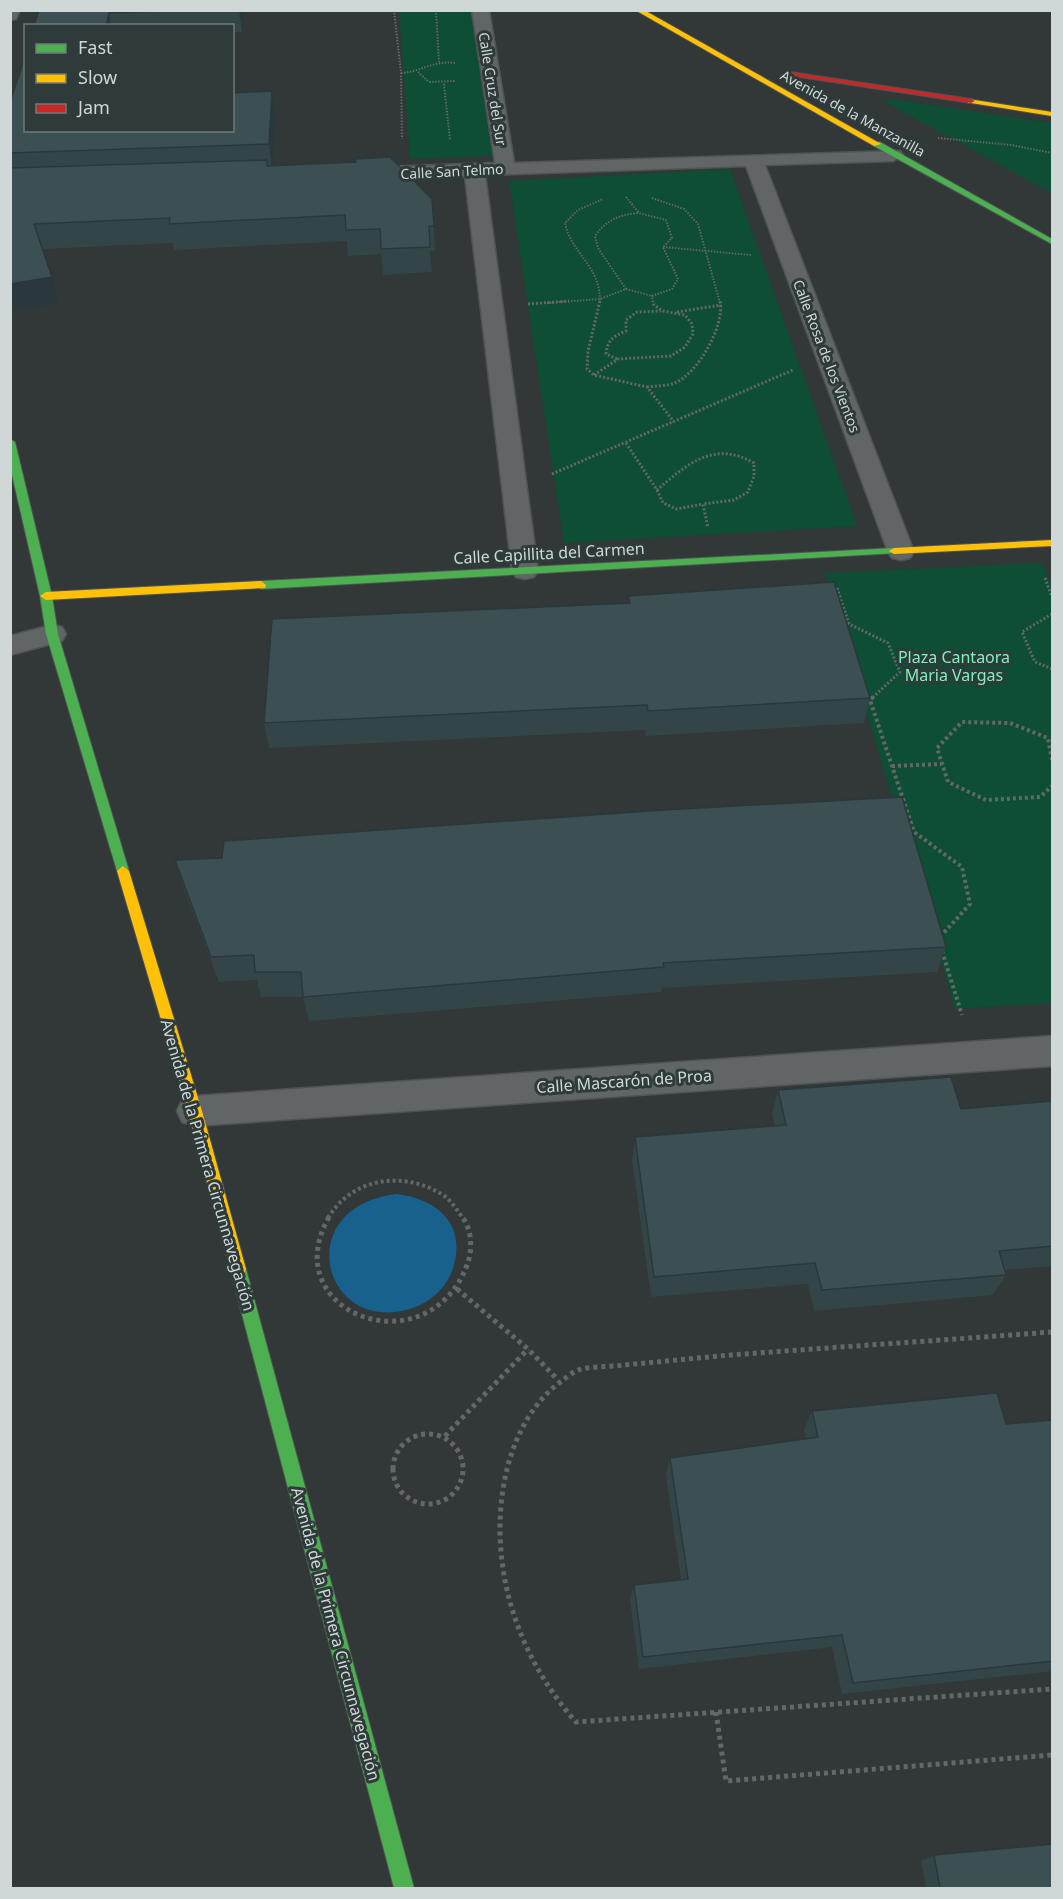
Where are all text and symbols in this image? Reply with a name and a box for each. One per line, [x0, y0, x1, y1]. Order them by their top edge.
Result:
legend [24, 24, 234, 132]
street label: Calle Cruz del Sur [475, 31, 511, 147]
text: Fast [78, 35, 113, 59]
text: Slow [78, 65, 117, 89]
street label: Avenida de la Manzanilla [777, 65, 929, 161]
text: Jam [76, 95, 110, 119]
street label: Calle San Telmo [400, 159, 504, 183]
street label: Calle Rosa de los Vientos [789, 277, 865, 435]
street label: Calle Capillita del Carmen [453, 537, 645, 569]
park label: Plaza Cantaora Maria Vargas [898, 646, 1010, 686]
street label: Avenida de la Primera Circunnavegación [156, 1016, 260, 1314]
street label: Calle Mascarón de Proa [535, 1064, 713, 1098]
street label: Avenida de la Primera Circunnavegación [286, 1485, 386, 1783]

